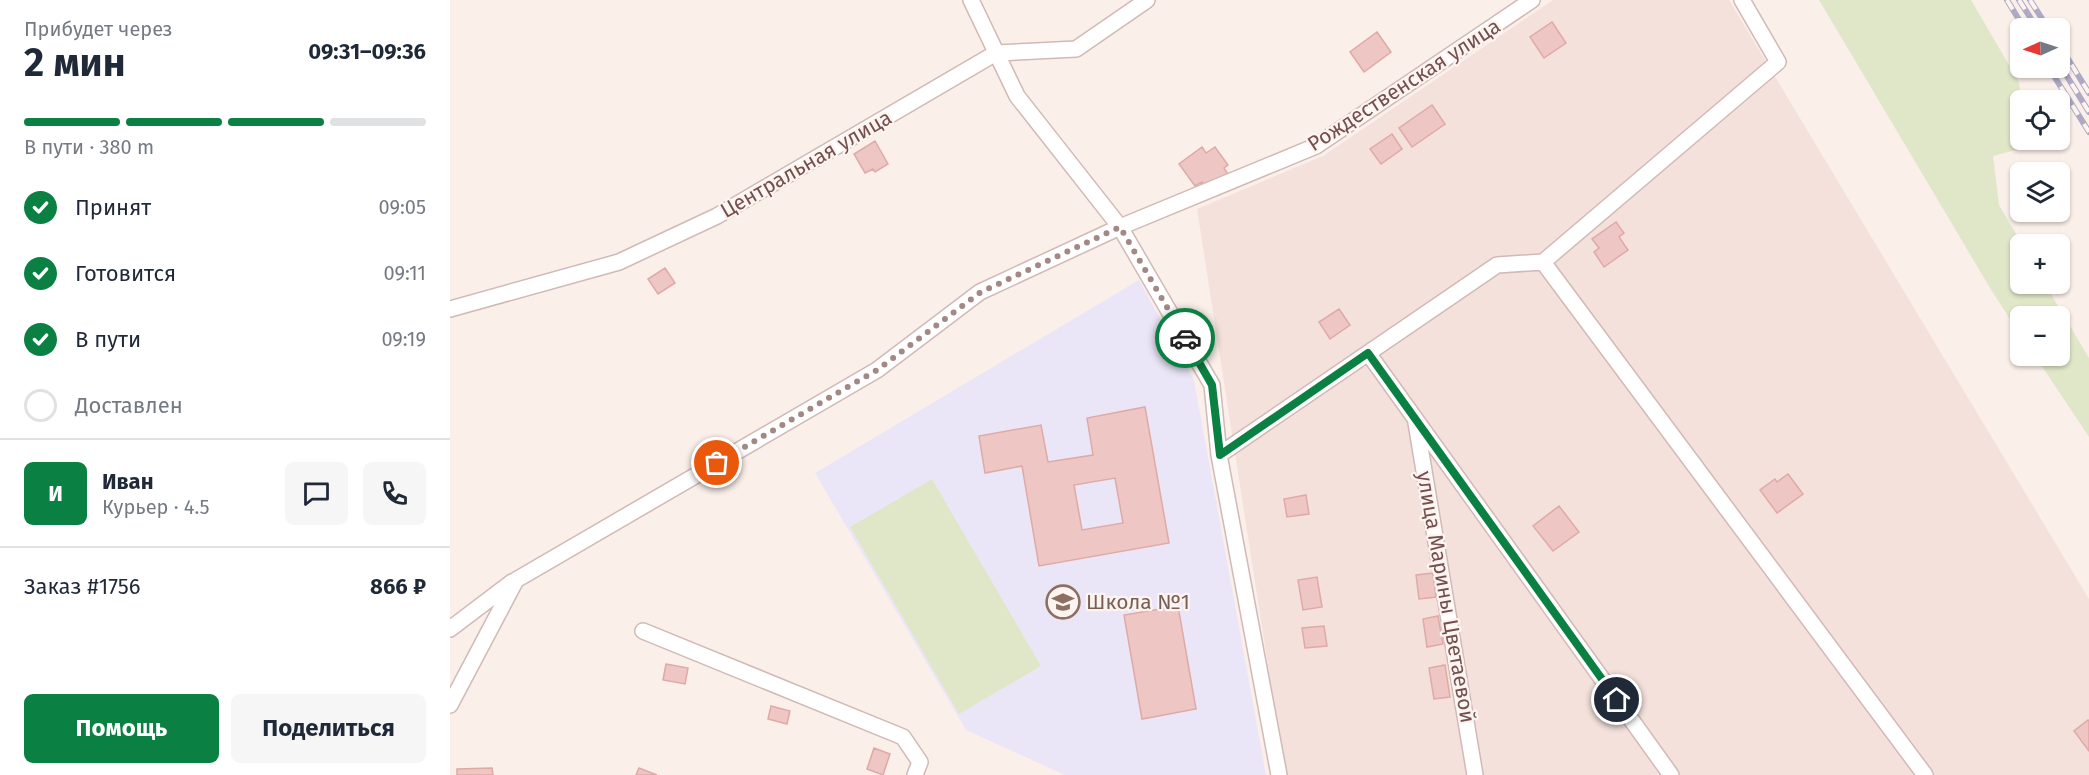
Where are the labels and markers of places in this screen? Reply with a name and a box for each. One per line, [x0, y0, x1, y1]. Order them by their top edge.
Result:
pin [691, 437, 742, 488]
school or university icon: Школа №1 [1045, 584, 1081, 620]
place label: Школа №1 [1086, 589, 1190, 615]
pin [1591, 674, 1642, 725]

